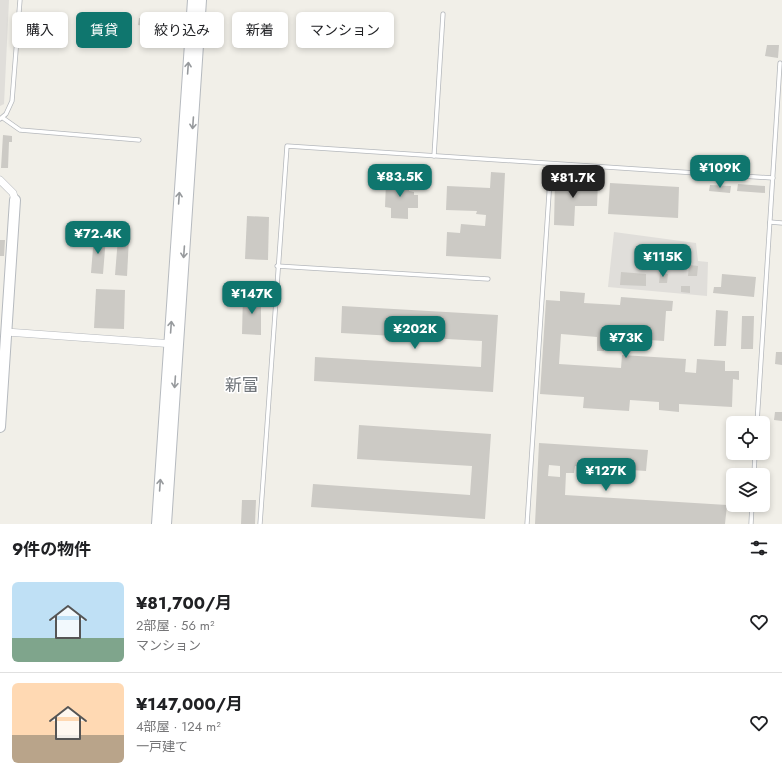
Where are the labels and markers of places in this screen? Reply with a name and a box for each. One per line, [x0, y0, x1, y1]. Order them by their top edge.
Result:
pin: ¥109K [692, 155, 748, 189]
pin: ¥83.5K [367, 164, 433, 198]
pin: ¥81.7K [540, 165, 606, 199]
pin: ¥72.4K [65, 221, 131, 255]
pin: ¥115K [635, 244, 691, 278]
pin: ¥147K [224, 281, 280, 315]
pin: ¥202K [387, 316, 443, 350]
pin: ¥73K [602, 325, 650, 359]
pin: ¥127K [578, 458, 634, 492]

